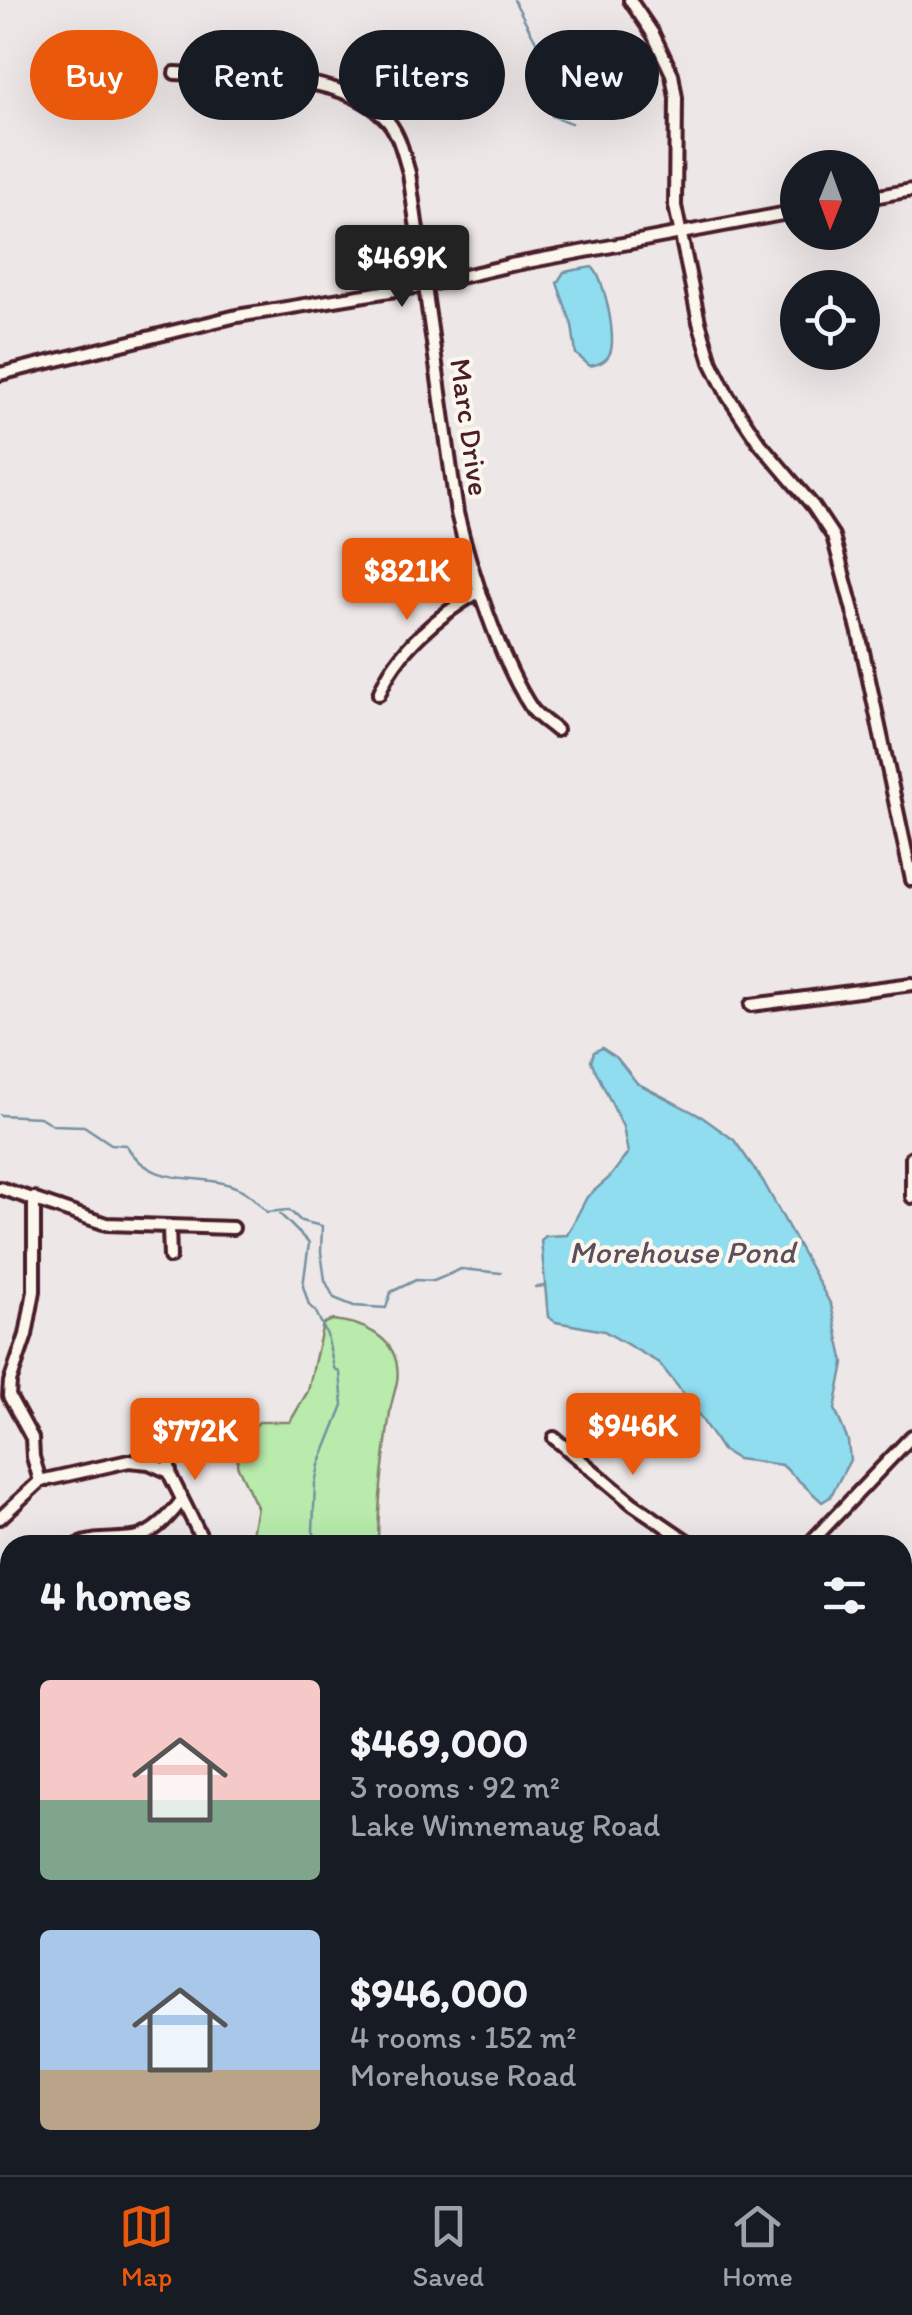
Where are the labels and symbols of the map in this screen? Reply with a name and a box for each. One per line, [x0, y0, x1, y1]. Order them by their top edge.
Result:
north arrow [780, 150, 880, 250]
pin: $469K [332, 225, 472, 310]
street label: Marc Drive [442, 356, 498, 498]
pin: $821K [337, 538, 477, 623]
water label: Morehouse Pond [569, 1233, 798, 1271]
pin: $946K [563, 1393, 703, 1478]
pin: $772K [125, 1398, 265, 1483]

